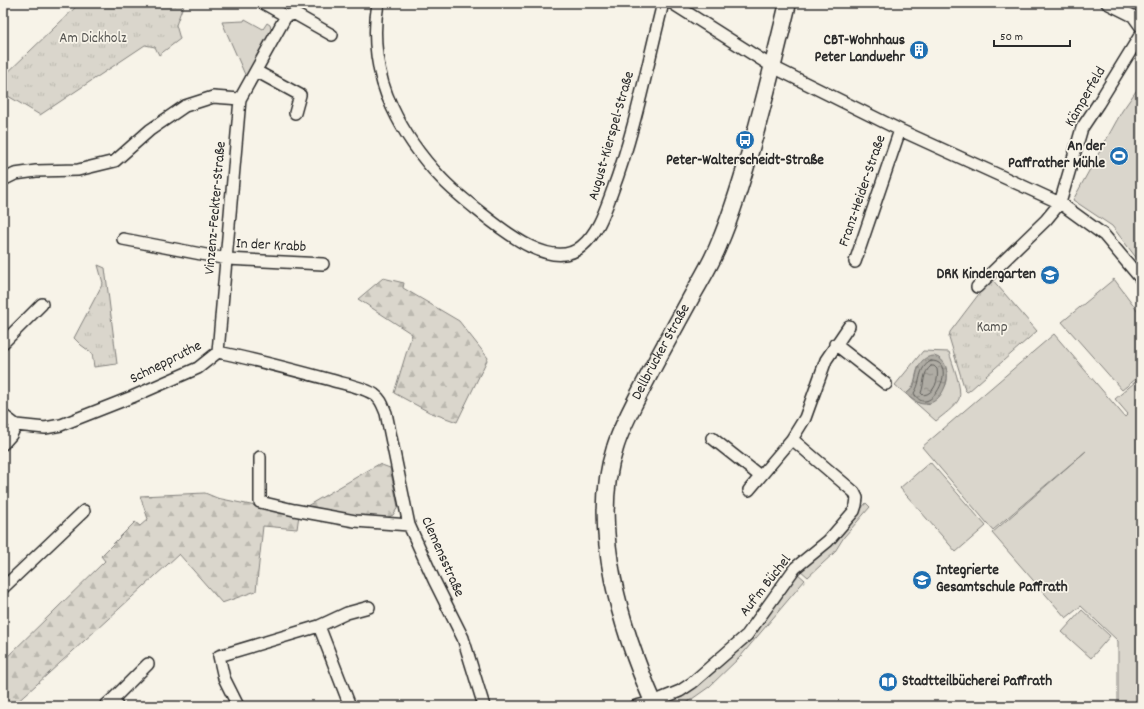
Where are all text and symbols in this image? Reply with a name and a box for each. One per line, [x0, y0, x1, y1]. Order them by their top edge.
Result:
scale bar [994, 22, 1070, 48]
park label: Am Dickholz [59, 28, 127, 50]
text: 50 m [1000, 29, 1023, 46]
place label: CBT-Wohnhaus Peter Landwehr [815, 30, 905, 69]
building icon: CBT-Wohnhaus Peter Landwehr [908, 39, 930, 61]
street label: Kämperfeld [1060, 63, 1112, 131]
street label: August-Kierspel-Straße [583, 68, 641, 203]
bus stop icon: Peter-Walterscheidt-Straße [734, 129, 756, 151]
street label: Franz-Heider-Straße [834, 132, 893, 250]
place label: An der Paffrather Mühle [1008, 136, 1105, 175]
street label: Vinzenz-Feckter-Straße [199, 140, 233, 276]
sports icon: An der Paffrather Mühle [1108, 145, 1130, 167]
place label: Peter-Walterscheidt-Straße [666, 150, 824, 172]
street label: In der Krabb [235, 233, 307, 259]
place label: DRK Kindergarten [937, 264, 1036, 286]
school or university icon: DRK Kindergarten [1039, 264, 1061, 286]
street label: Dellbrücker Straße [627, 300, 697, 404]
park label: Kamp [976, 317, 1008, 339]
street label: Schneppruthe [126, 335, 206, 390]
street label: Clemensstraße [414, 513, 470, 601]
street label: Auf'm Büchel [735, 550, 797, 622]
place label: Integrierte Gesamtschule Paffrath [936, 560, 1068, 599]
school or university icon: Integrierte Gesamtschule Paffrath [911, 569, 933, 591]
library icon: Stadtteilbücherei Paffrath [877, 671, 899, 693]
place label: Stadtteilbücherei Paffrath [902, 671, 1052, 693]

